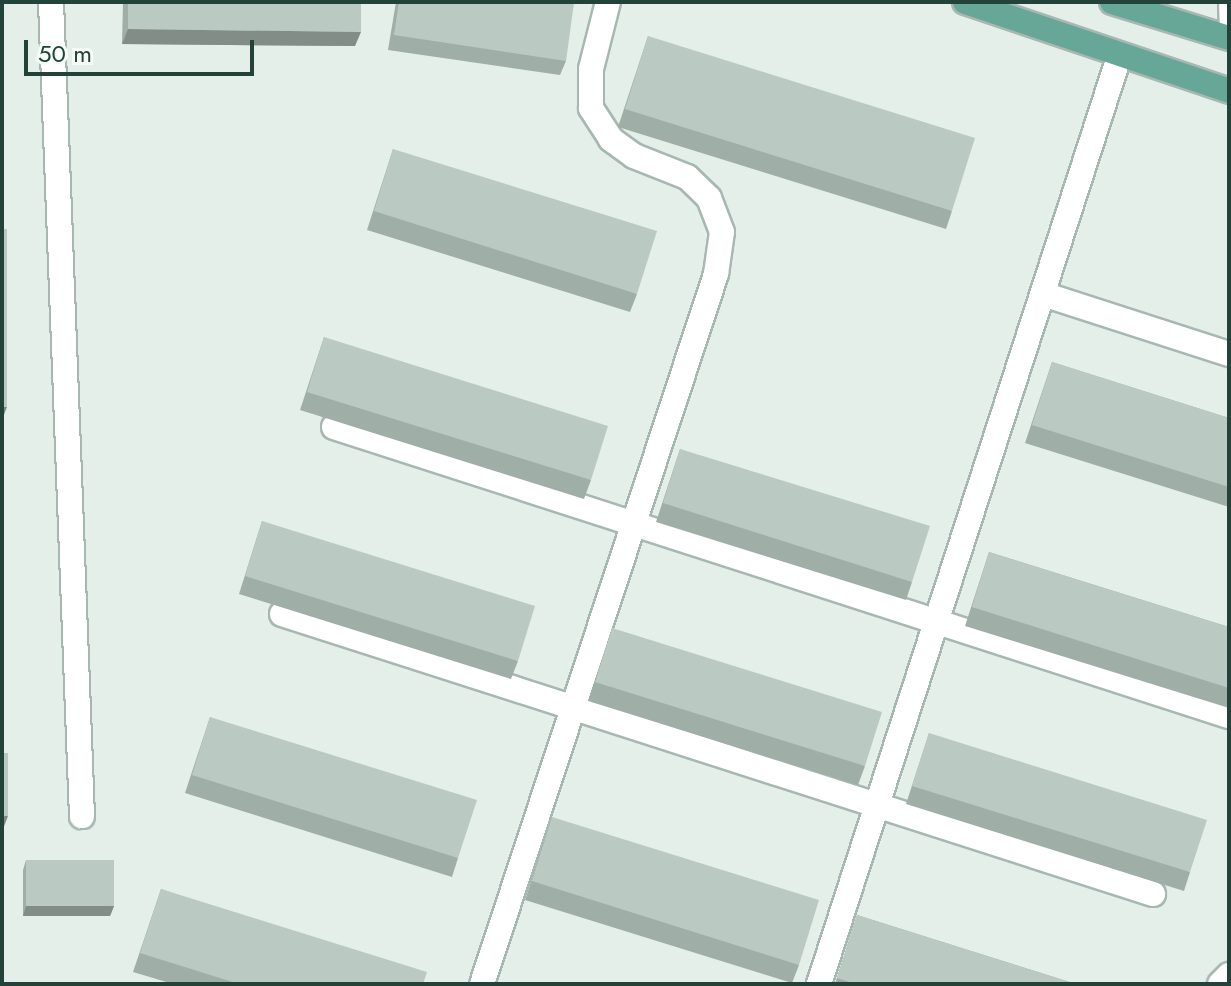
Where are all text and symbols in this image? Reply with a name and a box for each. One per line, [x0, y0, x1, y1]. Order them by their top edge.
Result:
scale bar [28, 24, 258, 74]
text: 50 m [38, 36, 92, 71]

